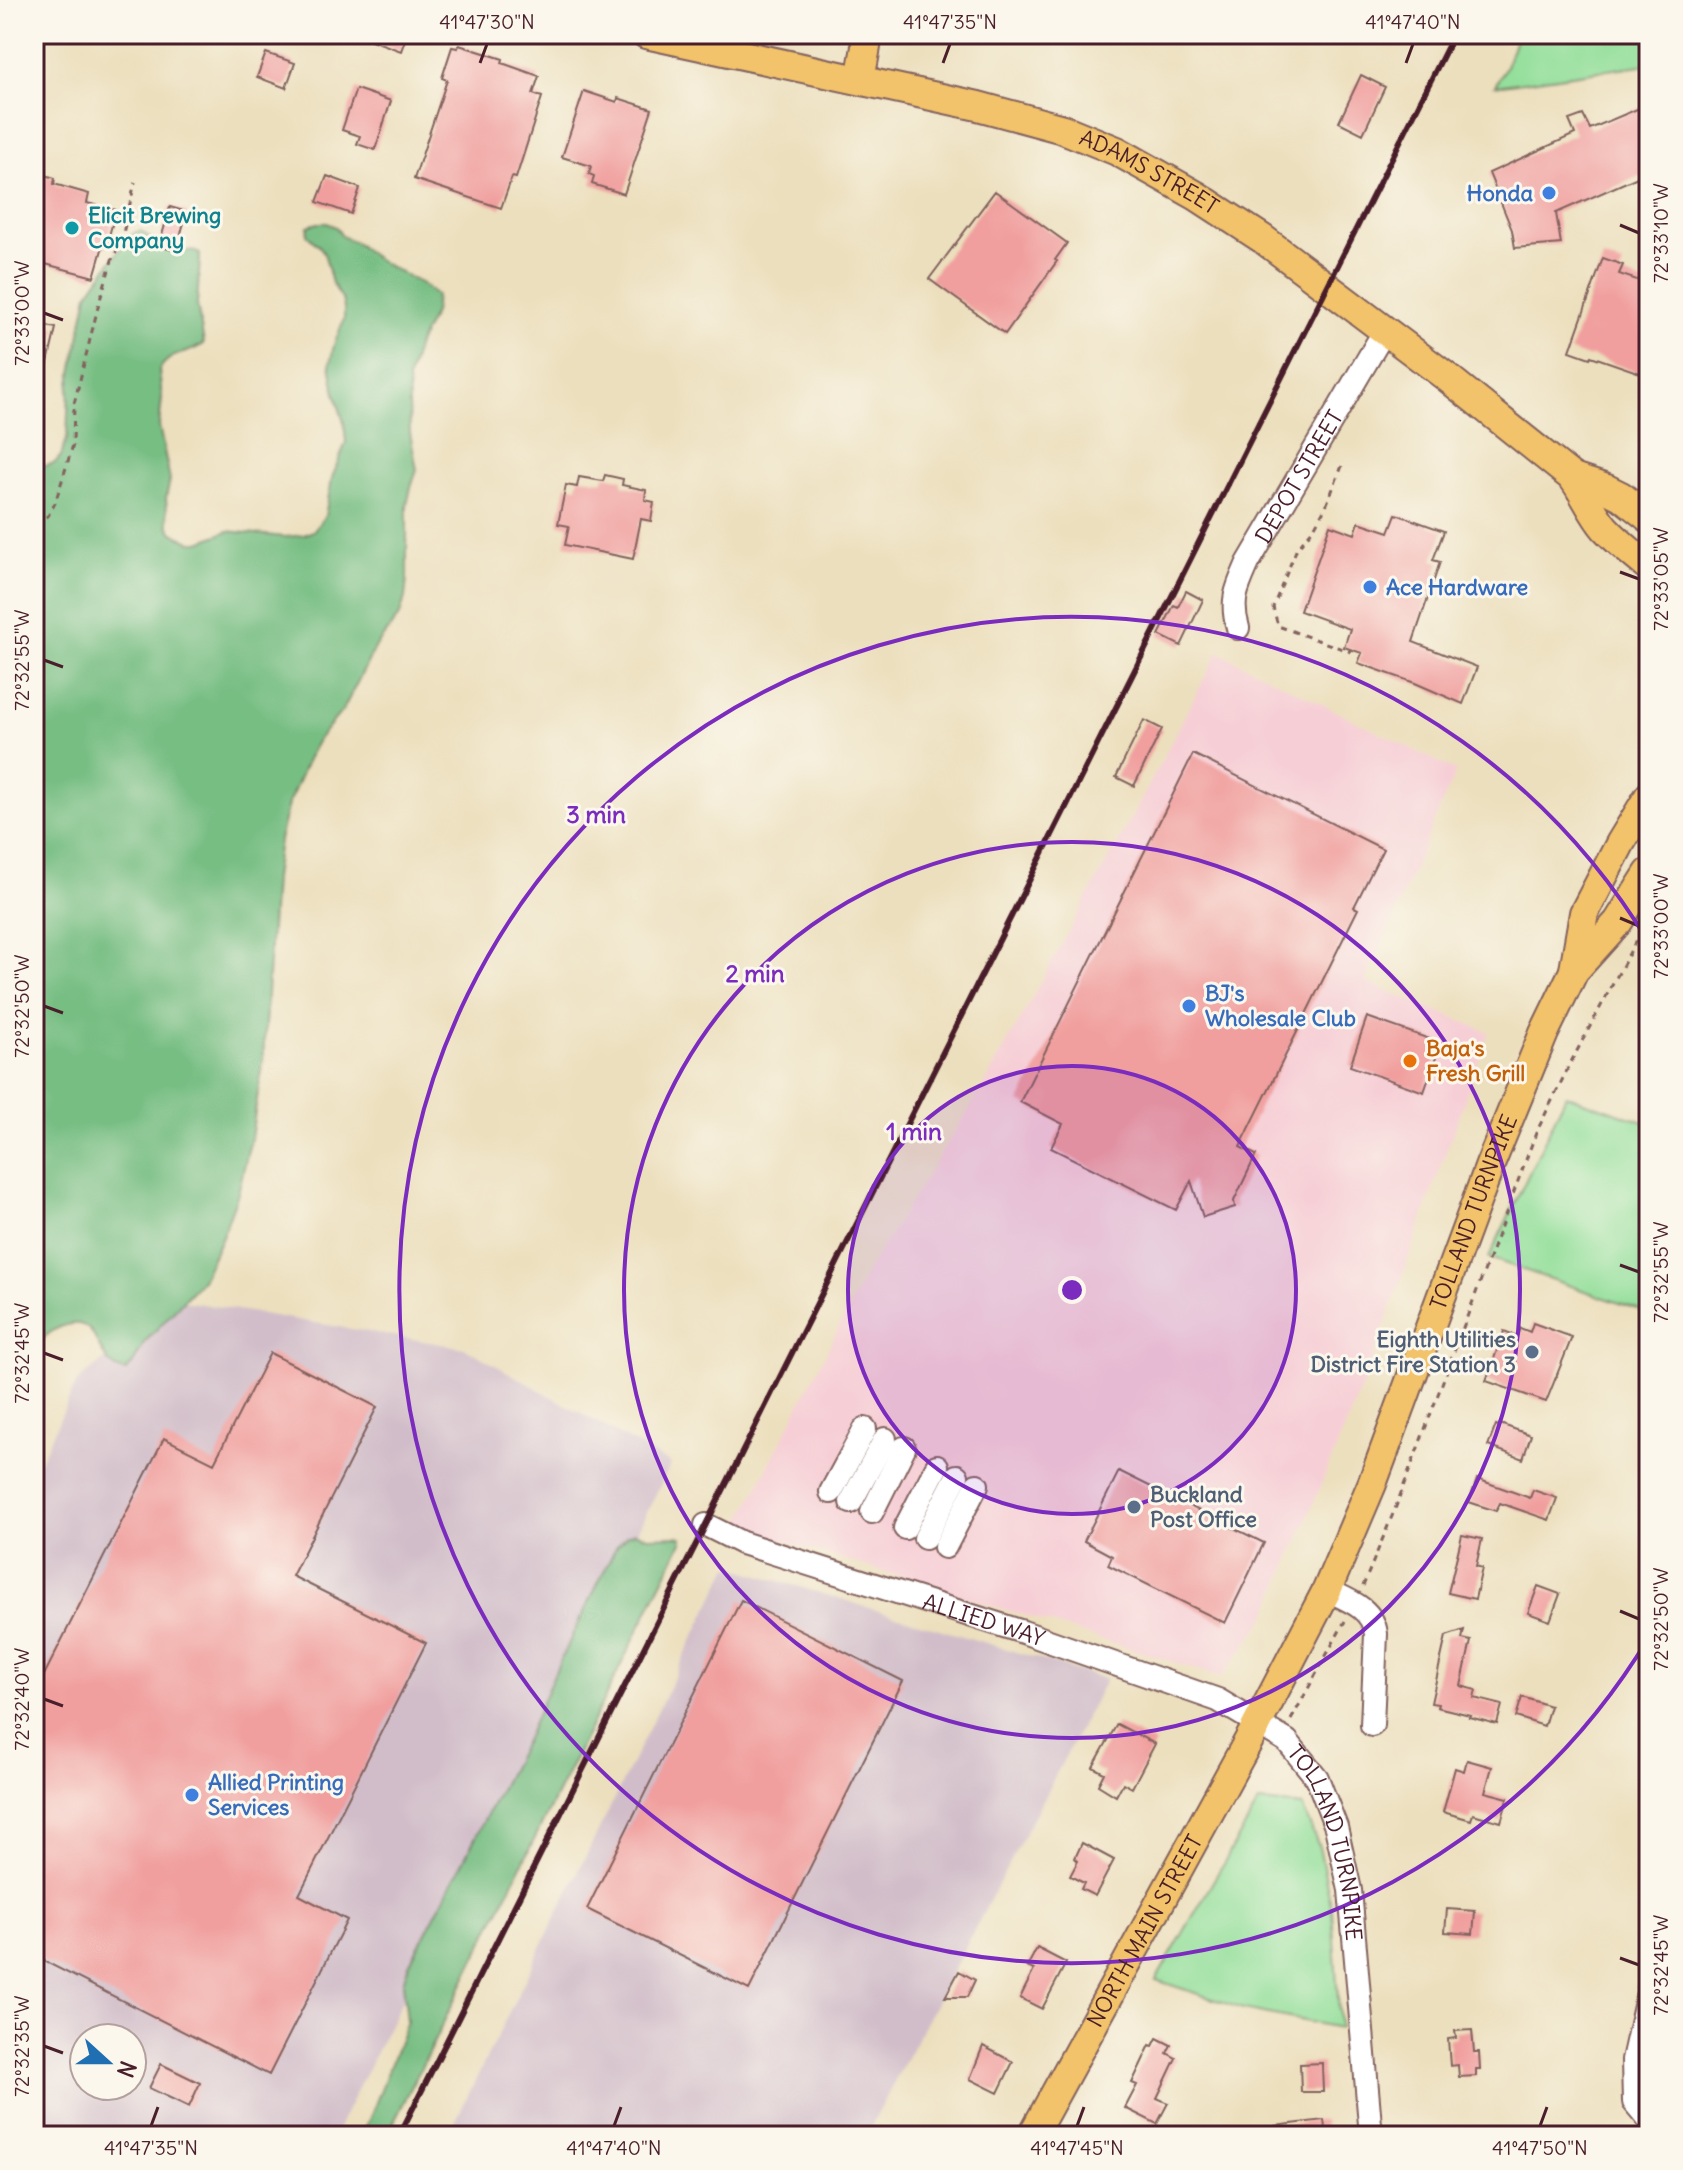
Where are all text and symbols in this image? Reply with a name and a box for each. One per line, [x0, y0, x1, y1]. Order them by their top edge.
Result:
text: 41°47'30"N [439, 9, 535, 34]
text: 41°47'35"N [903, 9, 997, 34]
text: 41°47'40"N [1365, 9, 1461, 34]
street label: ADAMS STREET [1075, 123, 1224, 220]
place label: Honda [1467, 179, 1533, 207]
text: 72°33'10"W [1648, 183, 1673, 283]
marker: Honda [1540, 184, 1558, 202]
place label: Elicit Brewing Company [88, 201, 221, 254]
marker: Elicit Brewing Company [63, 219, 81, 237]
text: 72°33'00"W [9, 260, 34, 366]
street label: DEPOT STREET [1249, 405, 1349, 548]
text: 72°33'05"W [1648, 527, 1673, 631]
place label: Ace Hardware [1386, 573, 1528, 601]
marker: Ace Hardware [1361, 578, 1379, 596]
text: 72°32'55"W [9, 609, 34, 711]
text: 3 min [566, 799, 626, 829]
text: 72°33'00"W [1648, 873, 1673, 979]
text: 72°32'50"W [9, 954, 34, 1058]
text: 2 min [725, 958, 785, 988]
place label: BJ's Wholesale Club [1205, 979, 1356, 1032]
marker: BJ's Wholesale Club [1180, 997, 1198, 1015]
place label: Baja's Fresh Grill [1426, 1034, 1525, 1087]
marker: Baja's Fresh Grill [1401, 1052, 1419, 1070]
street label: TOLLAND TURNPIKE [1424, 1110, 1523, 1314]
text: 1 min [886, 1116, 942, 1146]
text: 72°32'55"W [1648, 1221, 1673, 1323]
centre of rings [1058, 1276, 1086, 1304]
text: 72°32'45"W [9, 1302, 34, 1404]
place label: Eighth Utilities District Fire Station 3 [1310, 1325, 1516, 1378]
marker: Eighth Utilities District Fire Station 3 [1523, 1343, 1541, 1361]
place label: Buckland Post Office [1150, 1480, 1257, 1533]
marker: Buckland Post Office [1125, 1498, 1143, 1516]
text: 72°32'50"W [1648, 1567, 1673, 1671]
street label: ALLIED WAY [919, 1587, 1049, 1653]
text: 72°32'40"W [9, 1648, 34, 1750]
street label: TOLLAND TURNPIKE [1282, 1739, 1368, 1942]
place label: Allied Printing Services [208, 1768, 344, 1821]
marker: Allied Printing Services [183, 1786, 201, 1804]
street label: NORTH MAIN STREET [1080, 1830, 1208, 2032]
text: 72°32'45"W [1648, 1914, 1673, 2016]
text: 72°32'35"W [9, 1995, 34, 2097]
north arrow [68, 2022, 148, 2102]
text: N [111, 2057, 142, 2081]
text: 41°47'35"N [104, 2135, 198, 2160]
text: 41°47'40"N [566, 2135, 662, 2160]
text: 41°47'45"N [1030, 2135, 1124, 2160]
text: 41°47'50"N [1492, 2135, 1588, 2160]

